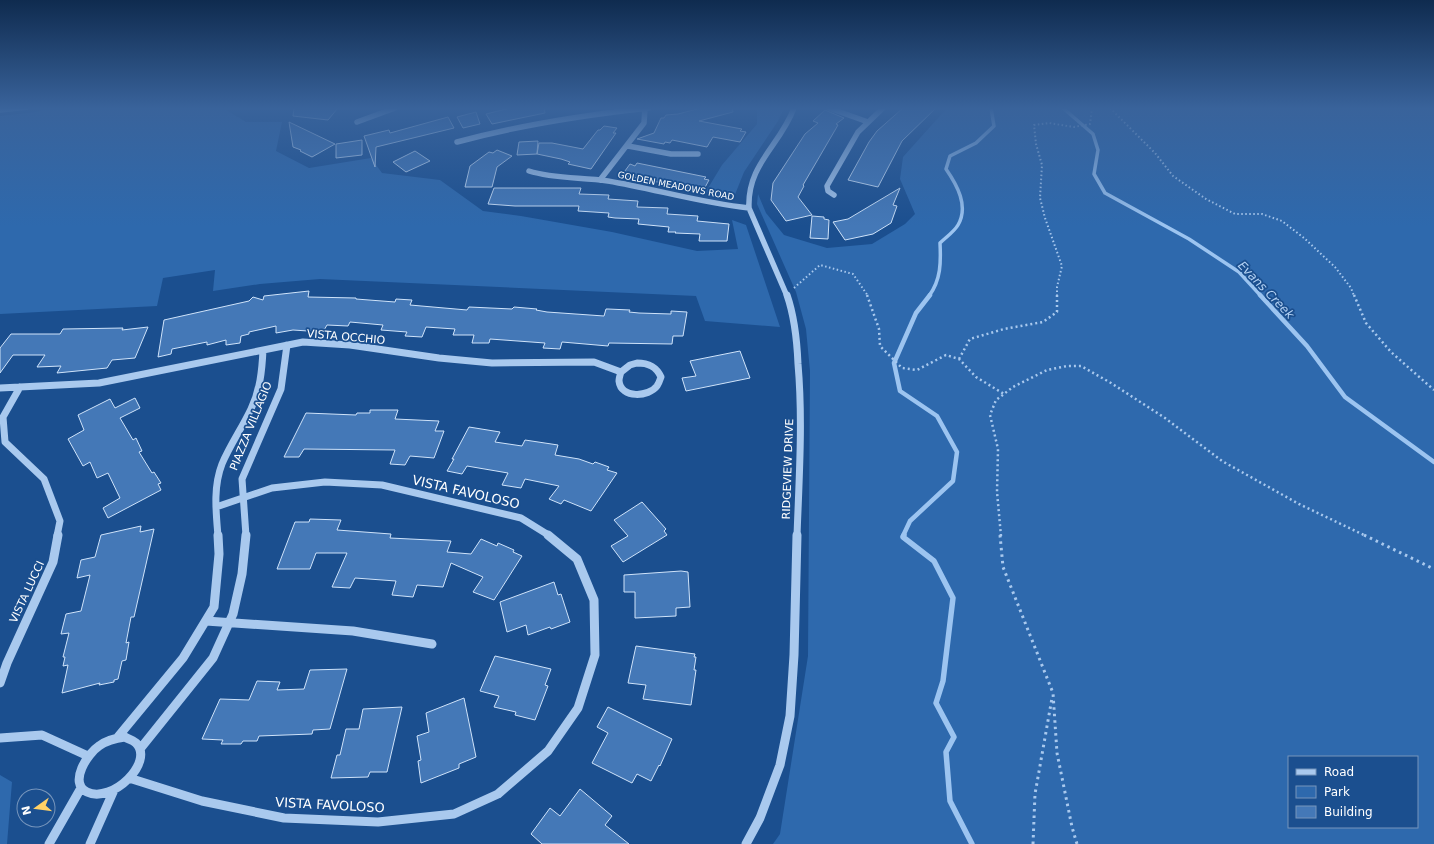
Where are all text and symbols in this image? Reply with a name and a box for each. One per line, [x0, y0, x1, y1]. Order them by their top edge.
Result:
street label: GOLDEN MEADOWS ROAD [617, 170, 735, 202]
water label: Evans Creek [1235, 258, 1298, 322]
street label: VISTA OCCHIO [306, 327, 386, 347]
street label: PIAZZA VILLAGIO [227, 379, 275, 472]
street label: RIDGEVIEW DRIVE [780, 418, 796, 520]
street label: VISTA FAVOLOSO [411, 472, 521, 512]
street label: VISTA LUCCI [7, 559, 47, 625]
legend [1288, 756, 1418, 828]
text: Road [1324, 765, 1354, 779]
text: Park [1324, 785, 1350, 799]
north arrow [16, 788, 56, 828]
street label: VISTA FAVOLOSO [275, 795, 385, 815]
text: N [19, 804, 34, 816]
text: Building [1324, 805, 1373, 819]

